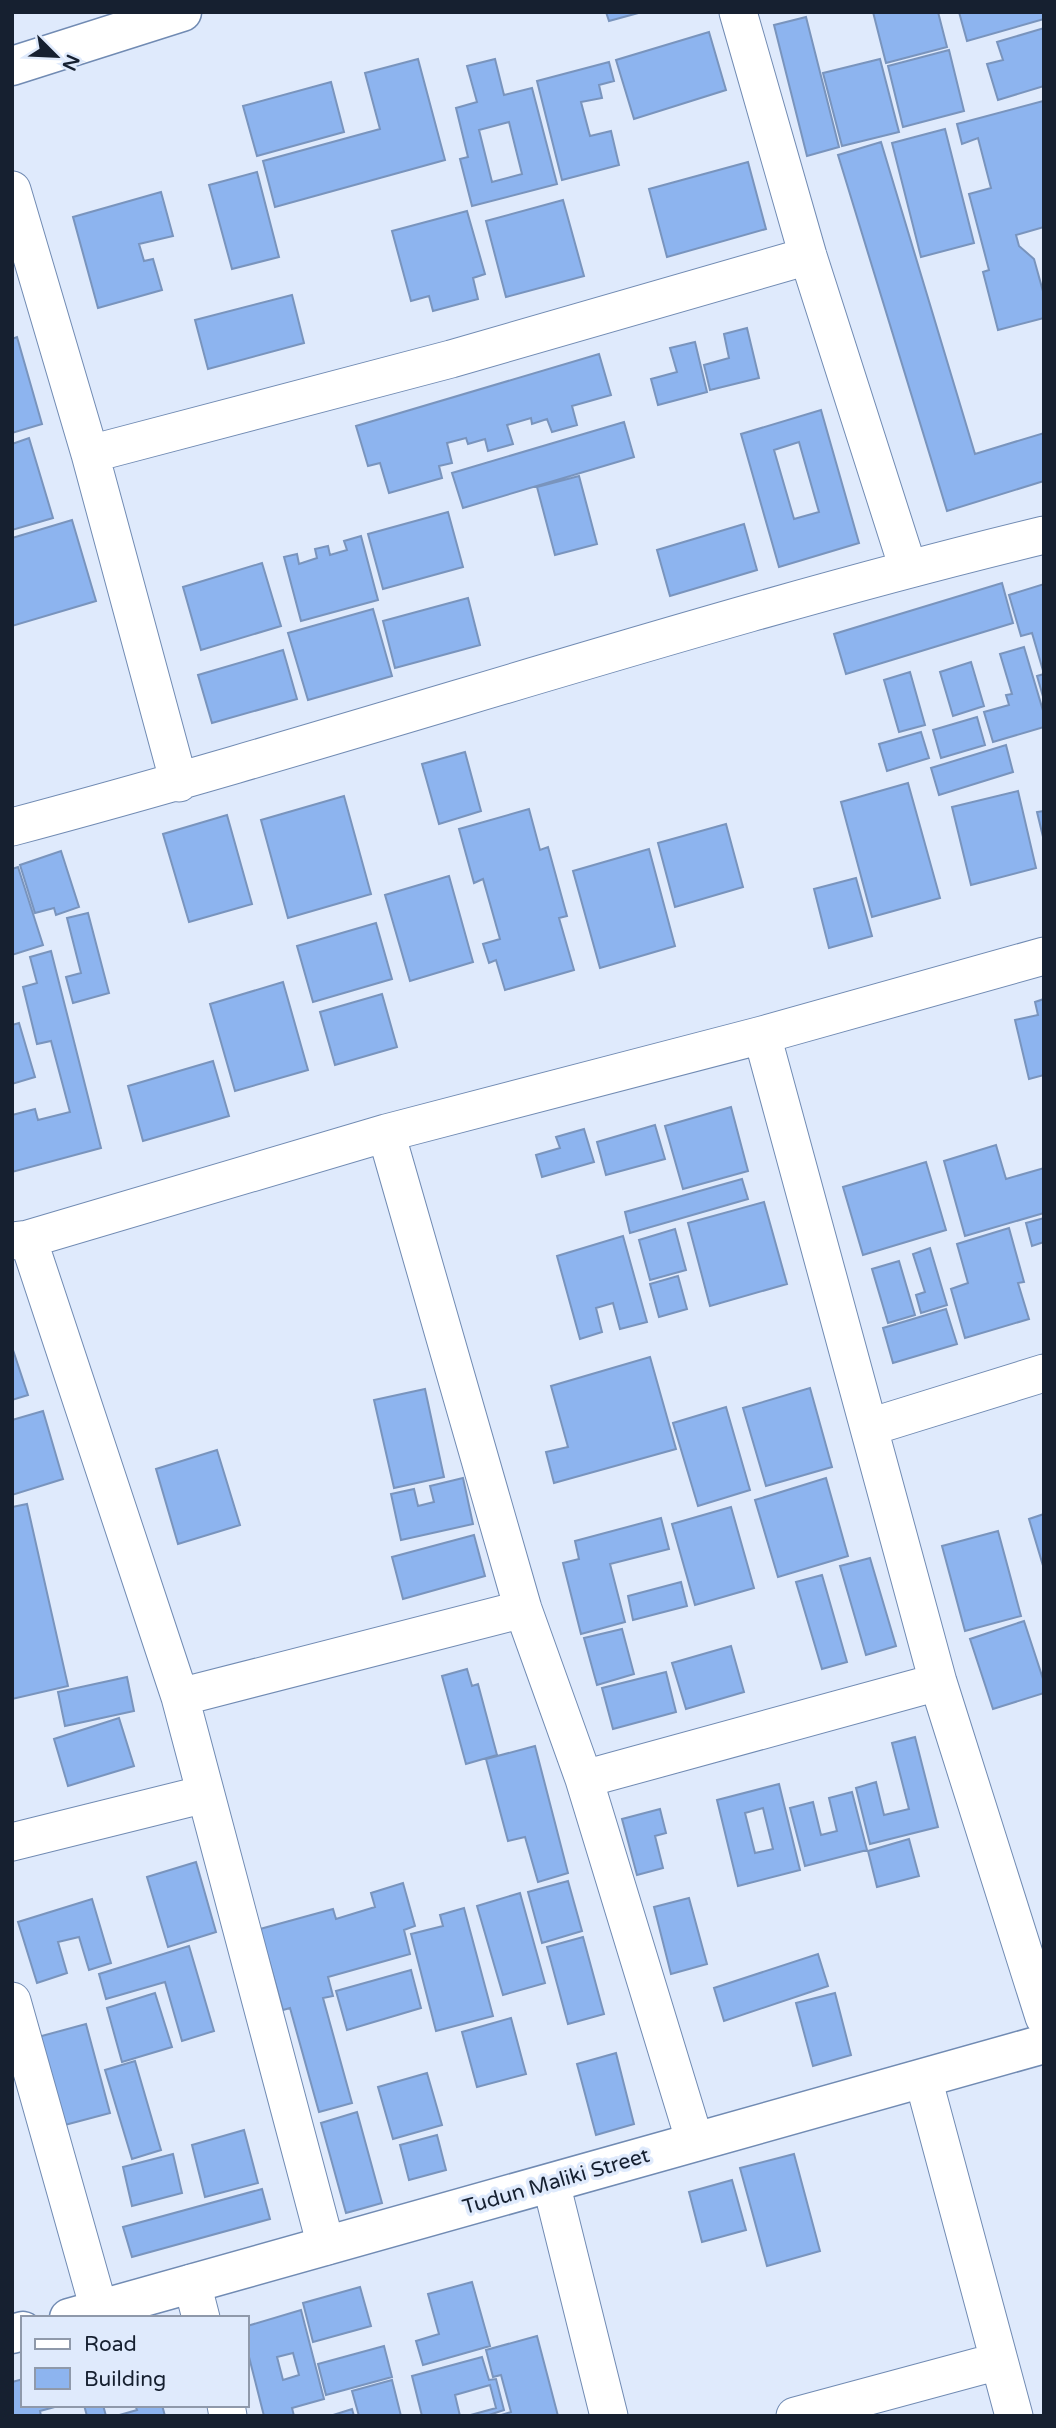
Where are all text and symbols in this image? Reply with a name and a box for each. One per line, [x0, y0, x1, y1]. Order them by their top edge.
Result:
north arrow [21, 21, 91, 91]
text: N [57, 51, 84, 74]
street label: Tudun Maliki Street [460, 2143, 652, 2220]
legend [21, 2316, 248, 2407]
text: Road [84, 2332, 137, 2357]
text: Building [84, 2367, 166, 2392]

